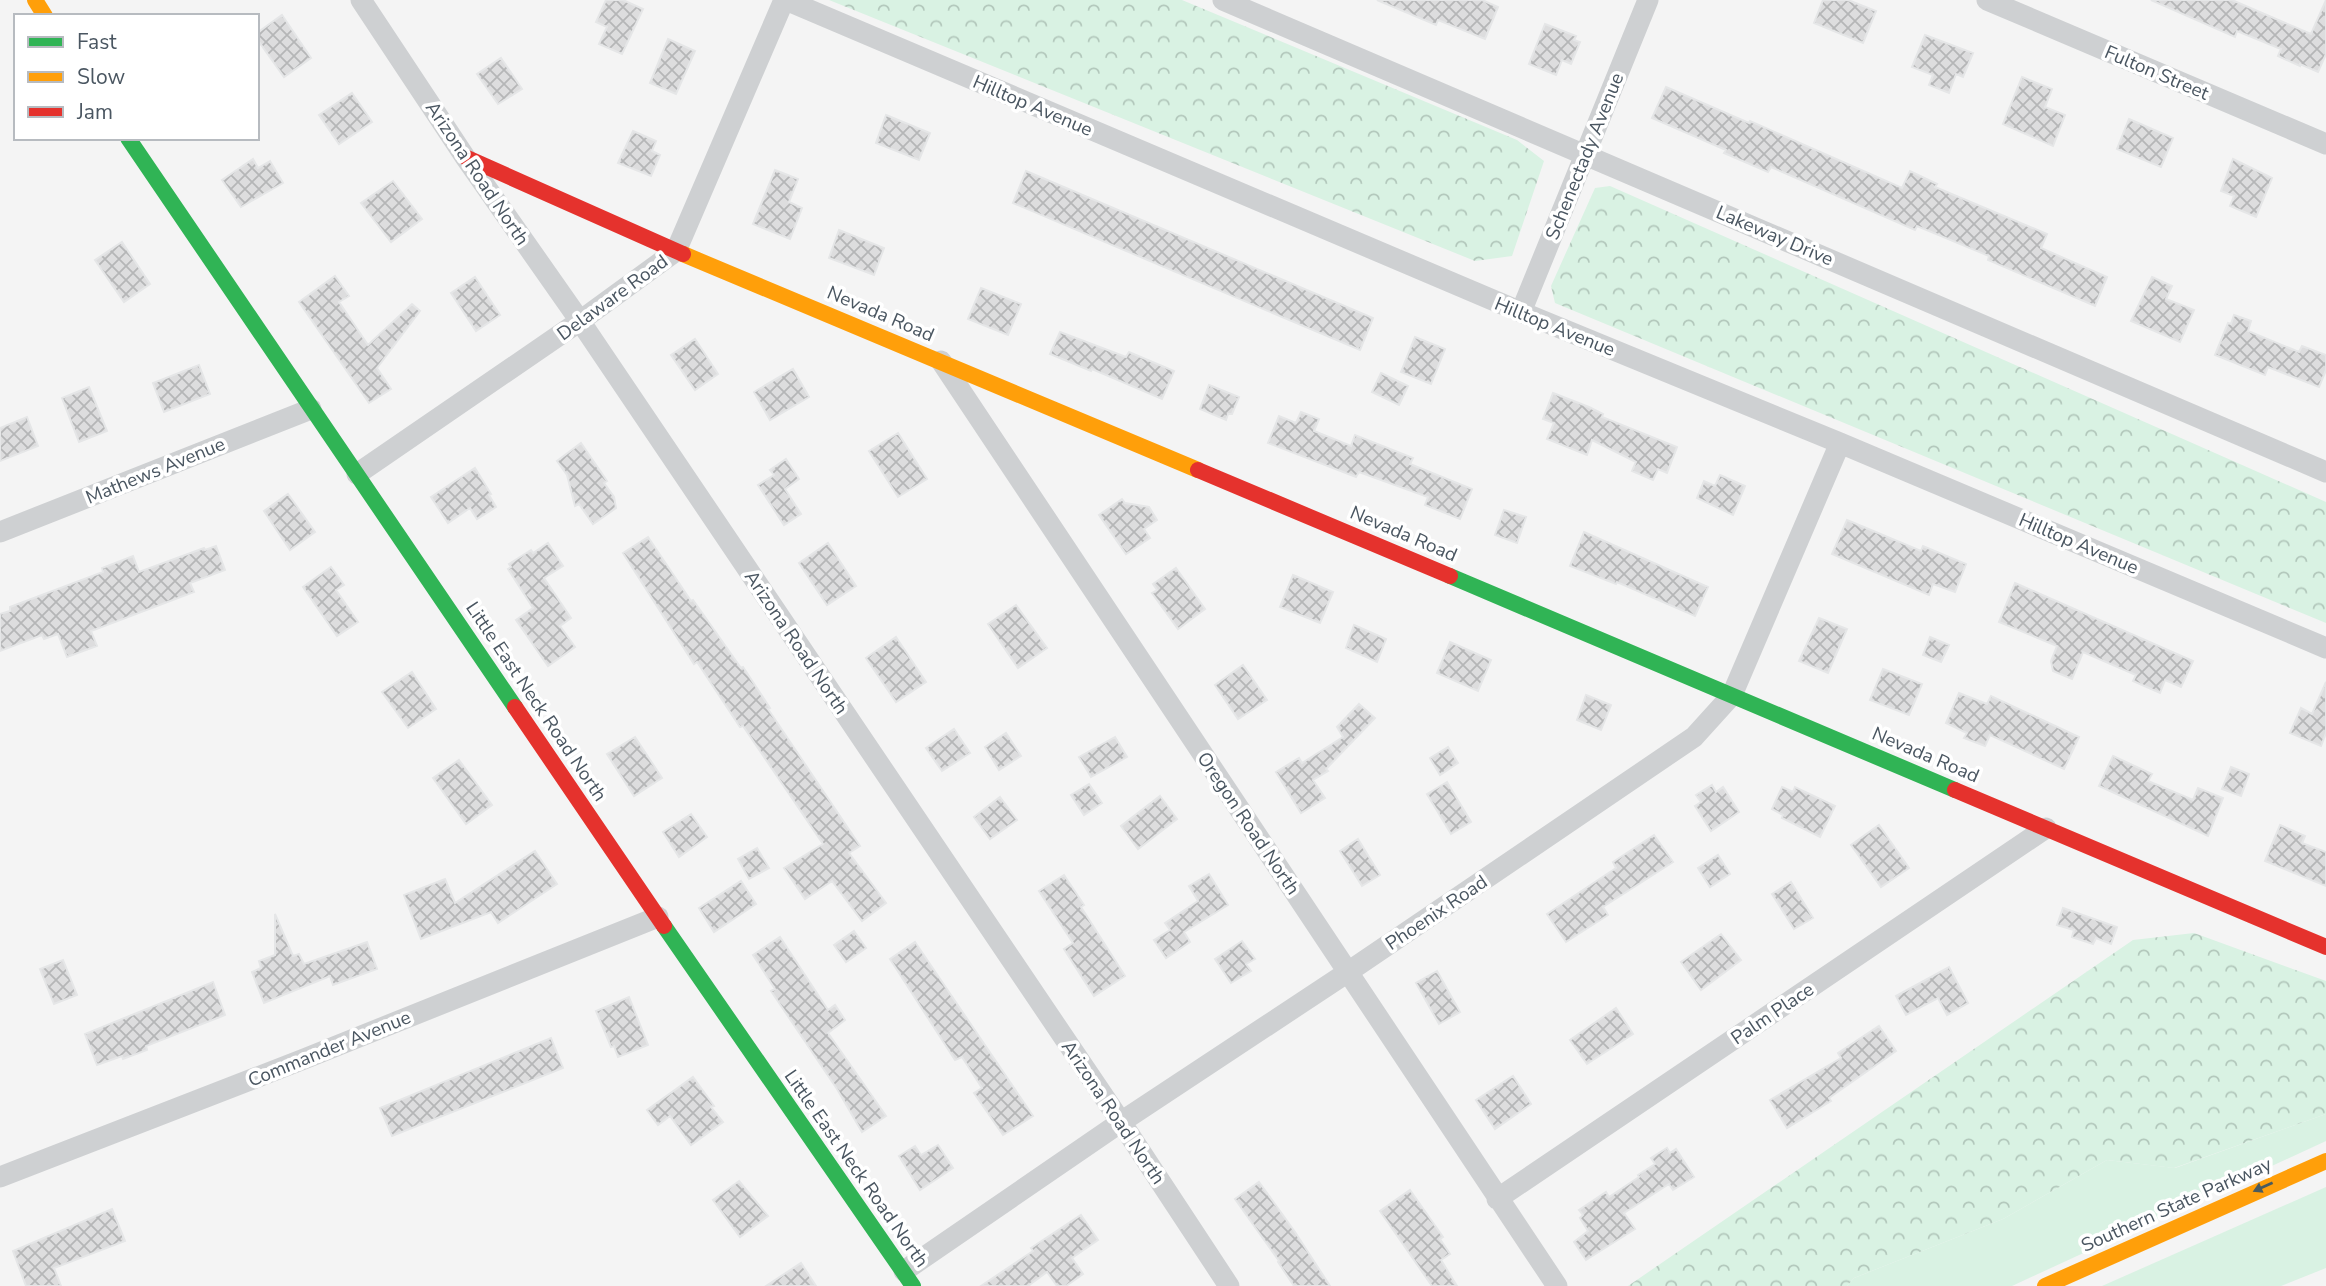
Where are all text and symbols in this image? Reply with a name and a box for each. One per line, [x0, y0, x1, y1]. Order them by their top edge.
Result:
legend [14, 14, 259, 140]
text: Fast [77, 28, 117, 56]
street label: Fulton Street [2100, 39, 2213, 107]
text: Slow [77, 63, 126, 91]
street label: Hilltop Avenue [969, 69, 1096, 143]
street label: Schenectady Avenue [1539, 69, 1630, 244]
street label: Arizona Road North [419, 96, 535, 251]
text: Jam [76, 98, 113, 126]
street label: Lakeway Drive [1712, 200, 1837, 272]
street label: Delaware Road [552, 249, 673, 347]
street label: Nevada Road [823, 280, 938, 348]
street label: Hilltop Avenue [1491, 291, 1619, 363]
street label: Mathews Avenue [82, 431, 229, 511]
street label: Nevada Road [1346, 500, 1461, 568]
street label: Hilltop Avenue [2015, 507, 2142, 581]
street label: Arizona Road North [738, 565, 854, 720]
street label: Little East Neck Road North [459, 597, 613, 807]
street label: Nevada Road [1868, 721, 1983, 789]
street label: Oregon Road North [1191, 747, 1306, 900]
street label: Phoenix Road [1380, 869, 1493, 957]
street label: Palm Place [1726, 977, 1819, 1051]
street label: Commander Avenue [244, 1004, 415, 1093]
street label: Arizona Road North [1055, 1035, 1171, 1190]
street label: Little East Neck Road North [778, 1065, 934, 1273]
street label: Southern State Parkway [2077, 1151, 2276, 1259]
one-way arrow [2253, 1181, 2273, 1193]

